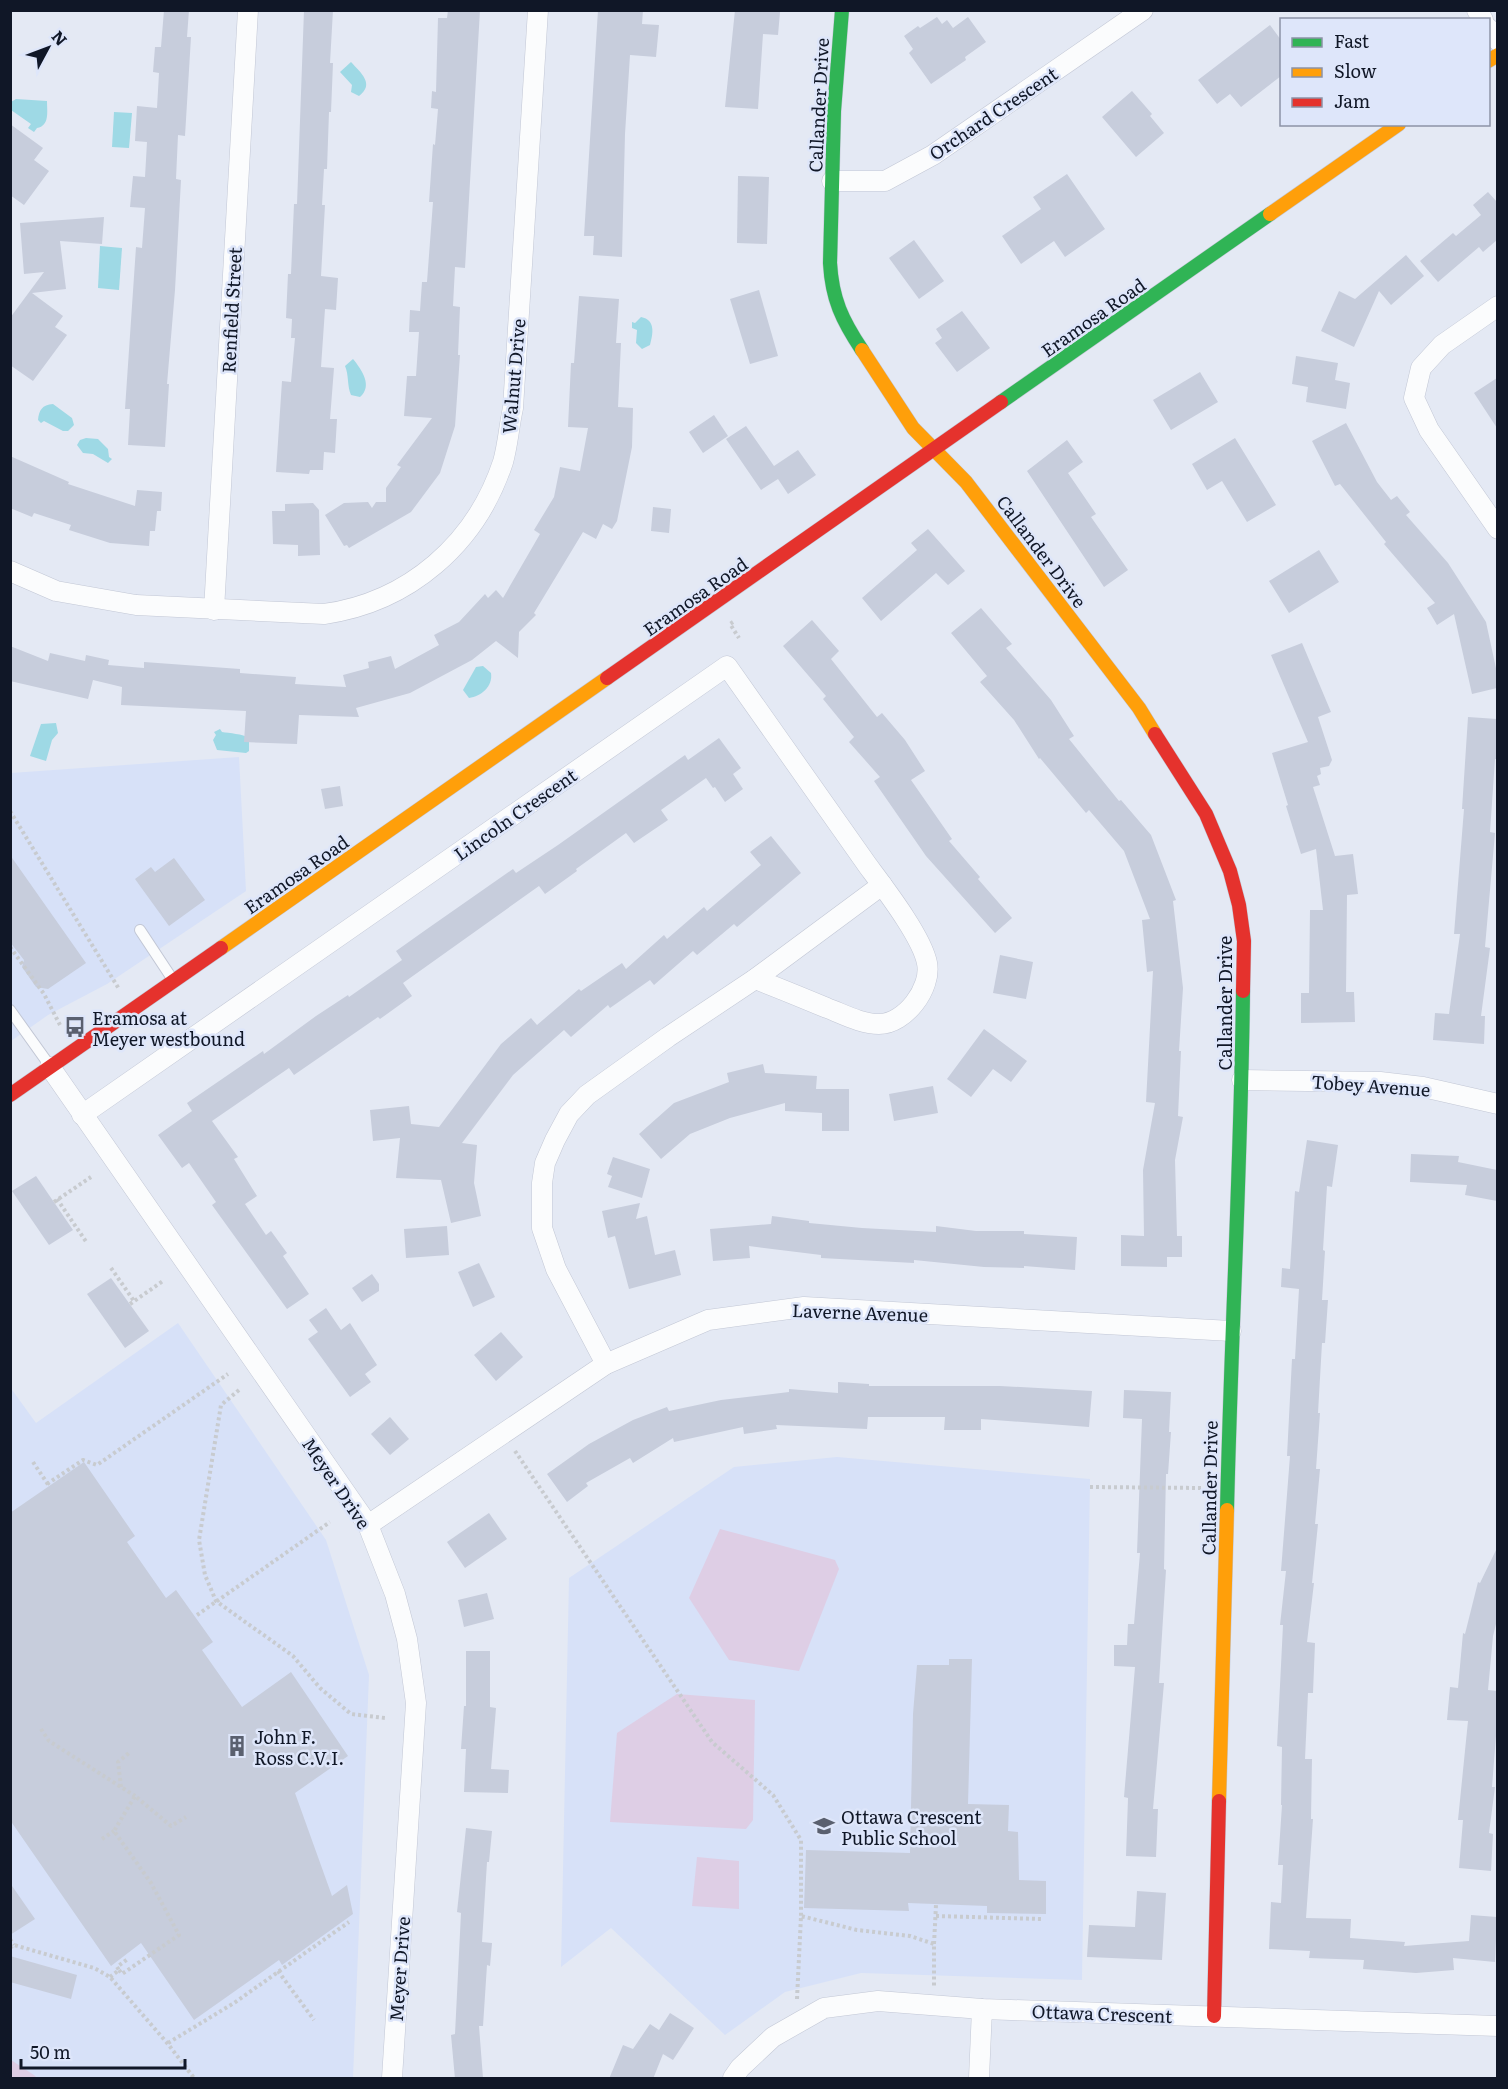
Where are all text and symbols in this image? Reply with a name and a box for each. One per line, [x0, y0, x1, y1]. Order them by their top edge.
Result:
north arrow [18, 18, 78, 78]
legend [1280, 18, 1490, 126]
text: N [47, 25, 74, 50]
text: Fast [1334, 27, 1370, 54]
street label: Callander Drive [801, 37, 835, 173]
text: Slow [1334, 57, 1377, 84]
street label: Orchard Crescent [923, 59, 1063, 166]
text: Jam [1334, 87, 1370, 114]
street label: Renfield Street [214, 246, 248, 374]
street label: Eramosa Road [1035, 271, 1151, 363]
street label: Walnut Drive [495, 317, 531, 435]
street label: Callander Drive [991, 489, 1093, 613]
street label: Eramosa Road [637, 550, 753, 642]
street label: Lincoln Crescent [448, 761, 583, 867]
street label: Eramosa Road [238, 828, 354, 920]
street label: Callander Drive [1211, 936, 1238, 1070]
place label: Eramosa at Meyer westbound [92, 1004, 245, 1052]
bus stop icon: Eramosa at Meyer westbound [63, 1015, 87, 1039]
street label: Tobey Avenue [1311, 1067, 1431, 1103]
street label: Laverne Avenue [791, 1296, 929, 1328]
street label: Callander Drive [1194, 1420, 1224, 1556]
street label: Meyer Drive [296, 1432, 378, 1534]
place label: John F. Ross C.V.I. [254, 1723, 344, 1771]
building icon: John F. Ross C.V.I. [225, 1734, 249, 1758]
place label: Ottawa Crescent Public School [841, 1803, 982, 1851]
school or university icon: Ottawa Crescent Public School [812, 1814, 836, 1838]
street label: Meyer Drive [382, 1916, 416, 2022]
street label: Ottawa Crescent [1031, 1997, 1173, 2029]
scale bar [21, 2032, 184, 2070]
text: 50 m [30, 2038, 71, 2065]

